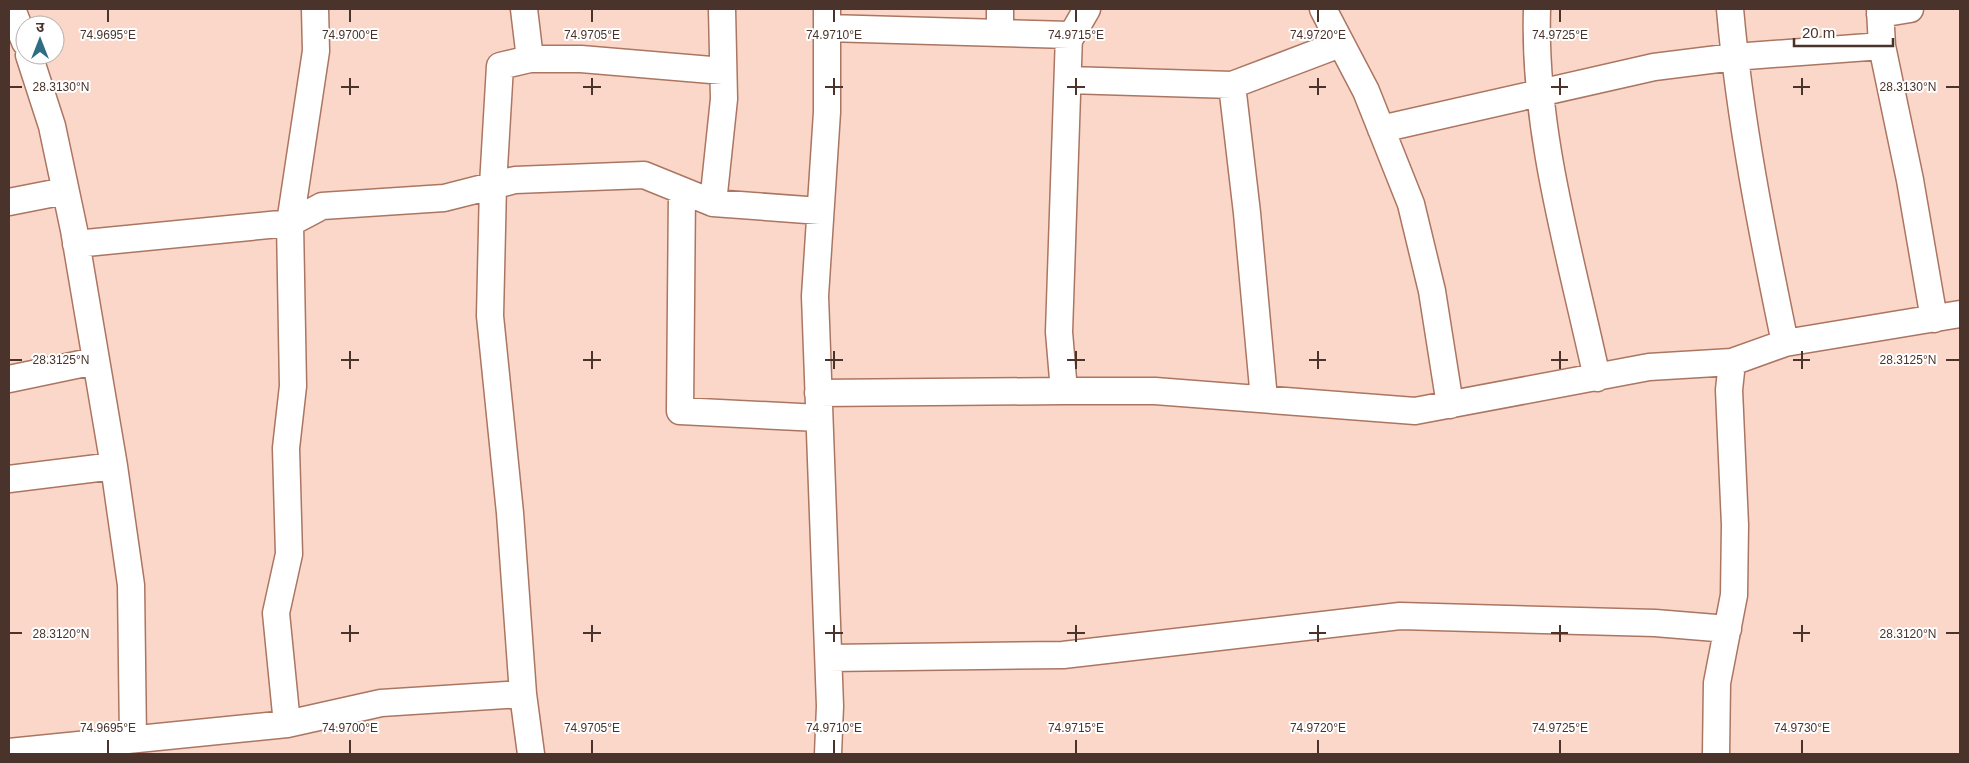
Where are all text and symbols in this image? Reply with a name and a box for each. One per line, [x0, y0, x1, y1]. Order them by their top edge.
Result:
north arrow [15, 15, 65, 65]
scale bar [1794, 15, 1893, 47]
text: उ [36, 19, 45, 35]
text: 20 m [1802, 24, 1835, 41]
text: 74.9695°E [80, 28, 136, 42]
text: 74.9700°E [322, 28, 378, 42]
text: 74.9705°E [564, 28, 620, 42]
text: 74.9710°E [806, 28, 862, 42]
text: 74.9715°E [1048, 28, 1104, 42]
text: 74.9720°E [1290, 28, 1346, 42]
text: 74.9725°E [1532, 28, 1588, 42]
text: 28.3130°N [33, 80, 89, 94]
text: 28.3130°N [1880, 80, 1936, 94]
text: 28.3125°N [33, 353, 89, 367]
text: 28.3125°N [1880, 353, 1936, 367]
text: 28.3120°N [33, 627, 89, 641]
text: 28.3120°N [1880, 627, 1936, 641]
text: 74.9695°E [80, 721, 136, 735]
text: 74.9700°E [322, 721, 378, 735]
text: 74.9705°E [564, 721, 620, 735]
text: 74.9710°E [806, 721, 862, 735]
text: 74.9715°E [1048, 721, 1104, 735]
text: 74.9720°E [1290, 721, 1346, 735]
text: 74.9725°E [1532, 721, 1588, 735]
text: 74.9730°E [1774, 721, 1830, 735]

